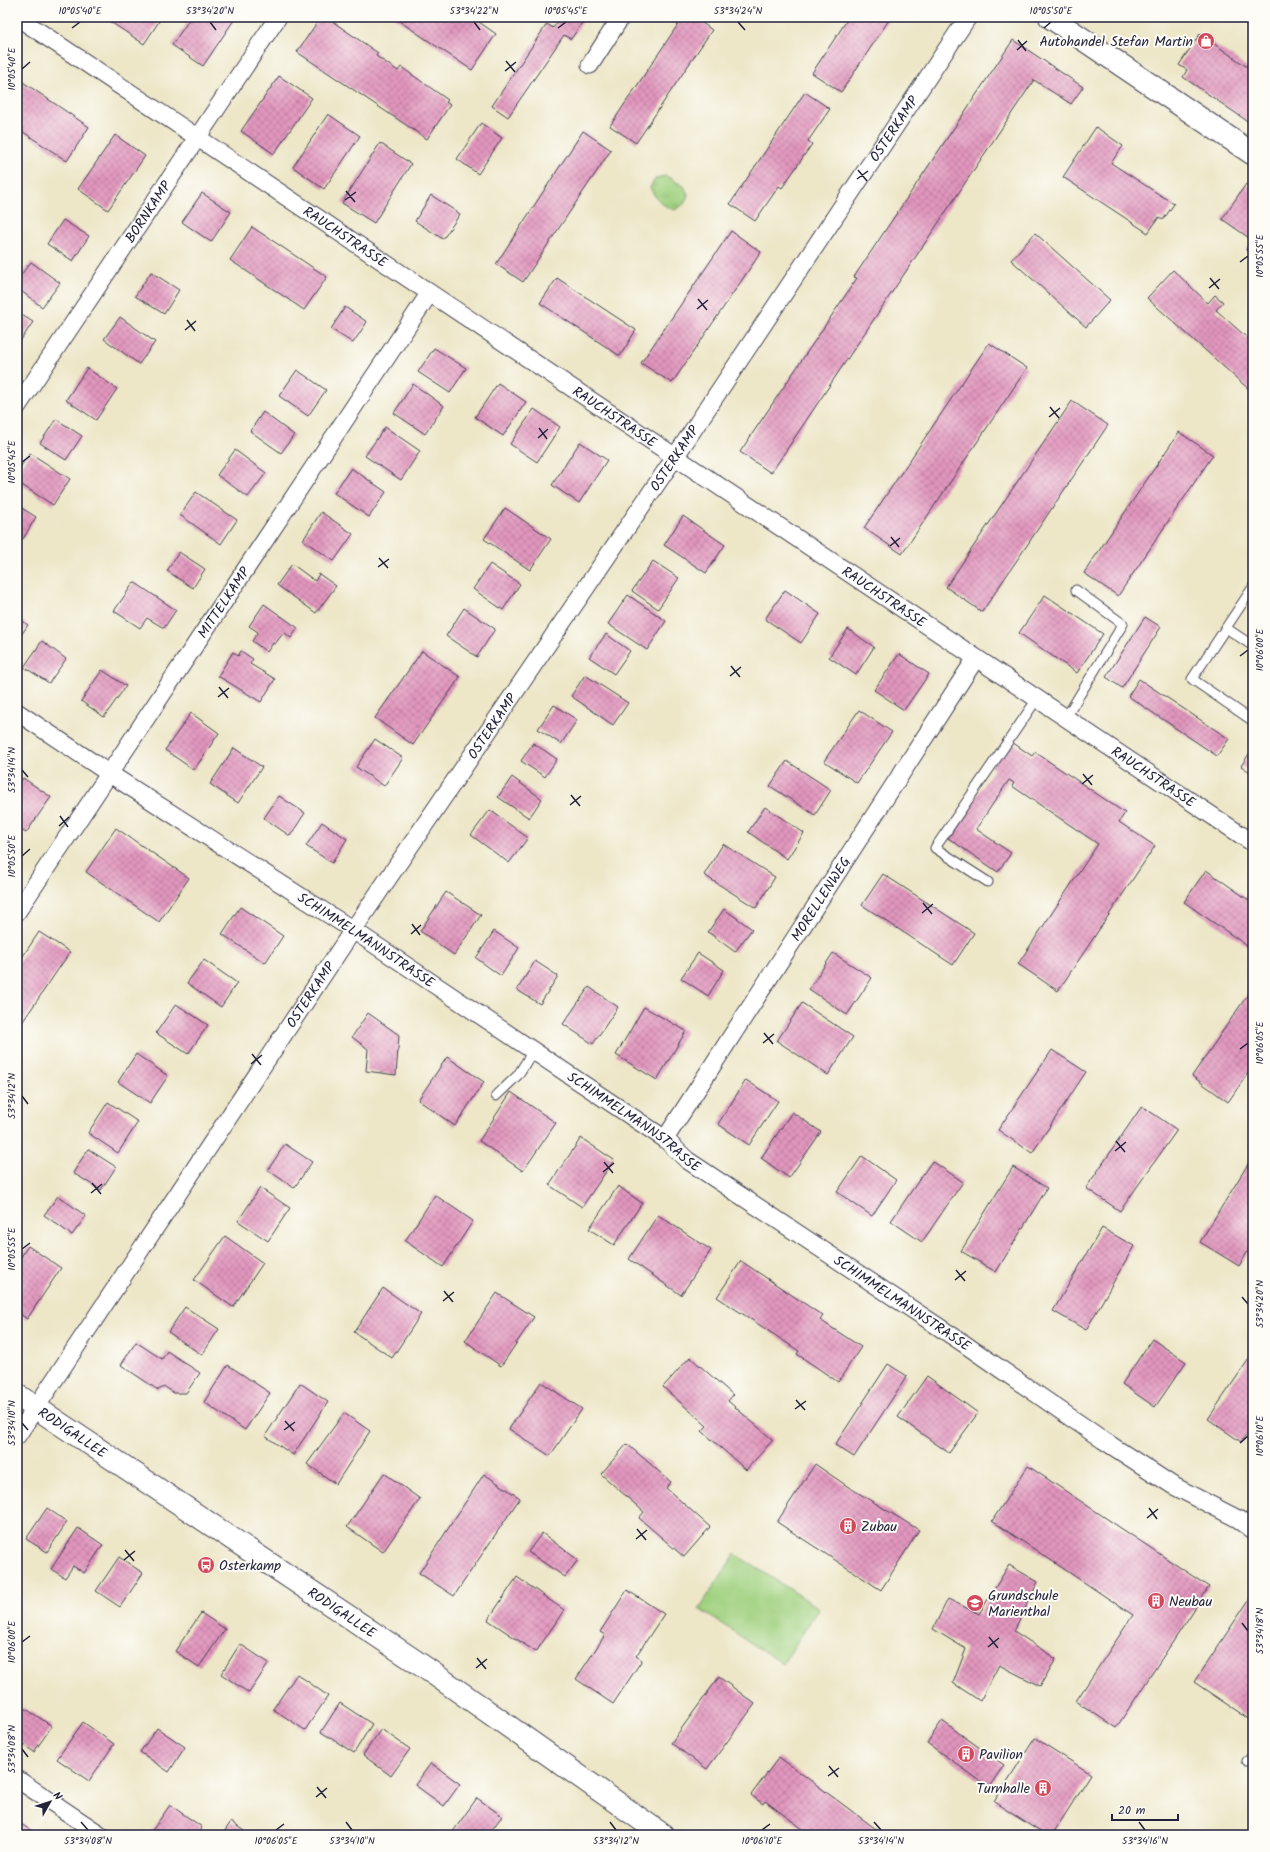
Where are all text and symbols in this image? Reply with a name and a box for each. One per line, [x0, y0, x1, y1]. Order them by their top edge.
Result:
text: 10°05'40"E [58, 3, 103, 19]
text: 53°34'20"N [186, 3, 234, 19]
text: 53°34'22"N [450, 3, 499, 19]
text: 10°05'45"E [544, 3, 589, 19]
text: 53°34'24"N [714, 3, 762, 19]
text: 10°05'50"E [1030, 3, 1074, 19]
place label: Autohandel Stefan Martin [1040, 31, 1193, 53]
shop icon: Autohandel Stefan Martin [1196, 31, 1216, 51]
text: 10°05'40"E [4, 46, 20, 91]
street label: OSTERKAMP [864, 91, 925, 167]
street label: BORNKAMP [120, 176, 178, 248]
street label: RAUCHSTRASSE [298, 201, 392, 274]
text: 10°05'55"E [1252, 233, 1268, 278]
street label: RAUCHSTRASSE [568, 381, 662, 454]
street label: OSTERKAMP [645, 421, 705, 496]
text: 10°05'45"E [4, 439, 20, 484]
street label: RAUCHSTRASSE [837, 561, 931, 634]
street label: MITTELKAMP [192, 563, 256, 643]
text: 10°06'00"E [1252, 628, 1268, 671]
street label: OSTERKAMP [462, 689, 523, 764]
street label: RAUCHSTRASSE [1106, 741, 1200, 814]
text: 53°34'14"N [4, 747, 20, 793]
text: 10°05'50"E [4, 833, 20, 877]
street label: MORELLENWEG [786, 853, 857, 946]
street label: SCHIMMELMANNSTRASSE [293, 887, 440, 994]
street label: OSTERKAMP [281, 957, 341, 1033]
text: 10°06'05"E [1252, 1020, 1268, 1065]
street label: SCHIMMELMANNSTRASSE [562, 1066, 706, 1179]
text: 53°34'12"N [4, 1073, 20, 1119]
text: 10°05'55"E [4, 1226, 20, 1271]
street label: SCHIMMELMANNSTRASSE [829, 1250, 976, 1358]
text: 53°34'20"N [1252, 1280, 1268, 1328]
text: 53°34'10"N [4, 1400, 20, 1446]
street label: RODIGALLEE [33, 1402, 112, 1465]
text: 10°06'10"E [1252, 1414, 1268, 1456]
building icon: Zubau [838, 1516, 858, 1536]
place label: Zubau [861, 1516, 897, 1538]
bus stop icon: Osterkamp [196, 1555, 216, 1575]
place label: Osterkamp [219, 1555, 281, 1577]
street label: RODIGALLEE [303, 1582, 381, 1645]
place label: Grundschule Marienthal [988, 1585, 1059, 1623]
building icon: Neubau [1146, 1591, 1166, 1611]
place label: Neubau [1169, 1591, 1212, 1613]
school or university icon: Grundschule Marienthal [965, 1593, 985, 1613]
text: 53°34'18"N [1252, 1608, 1268, 1654]
text: 10°06'00"E [4, 1620, 20, 1663]
text: 53°34'08"N [4, 1725, 20, 1773]
building icon: Pavilion [956, 1744, 976, 1764]
place label: Pavilion [979, 1744, 1023, 1766]
place label: Turnhalle [976, 1778, 1031, 1800]
building icon: Turnhalle [1033, 1778, 1053, 1798]
north arrow [30, 1782, 70, 1822]
text: N [48, 1788, 66, 1805]
scale bar [1112, 1796, 1178, 1822]
text: 20 m [1118, 1801, 1146, 1820]
text: 53°34'08"N [64, 1833, 112, 1849]
text: 10°06'05"E [254, 1833, 299, 1849]
text: 53°34'10"N [329, 1833, 375, 1849]
text: 53°34'12"N [593, 1833, 639, 1849]
text: 10°06'10"E [742, 1833, 784, 1849]
text: 53°34'14"N [858, 1833, 904, 1849]
text: 53°34'16"N [1122, 1833, 1168, 1849]

